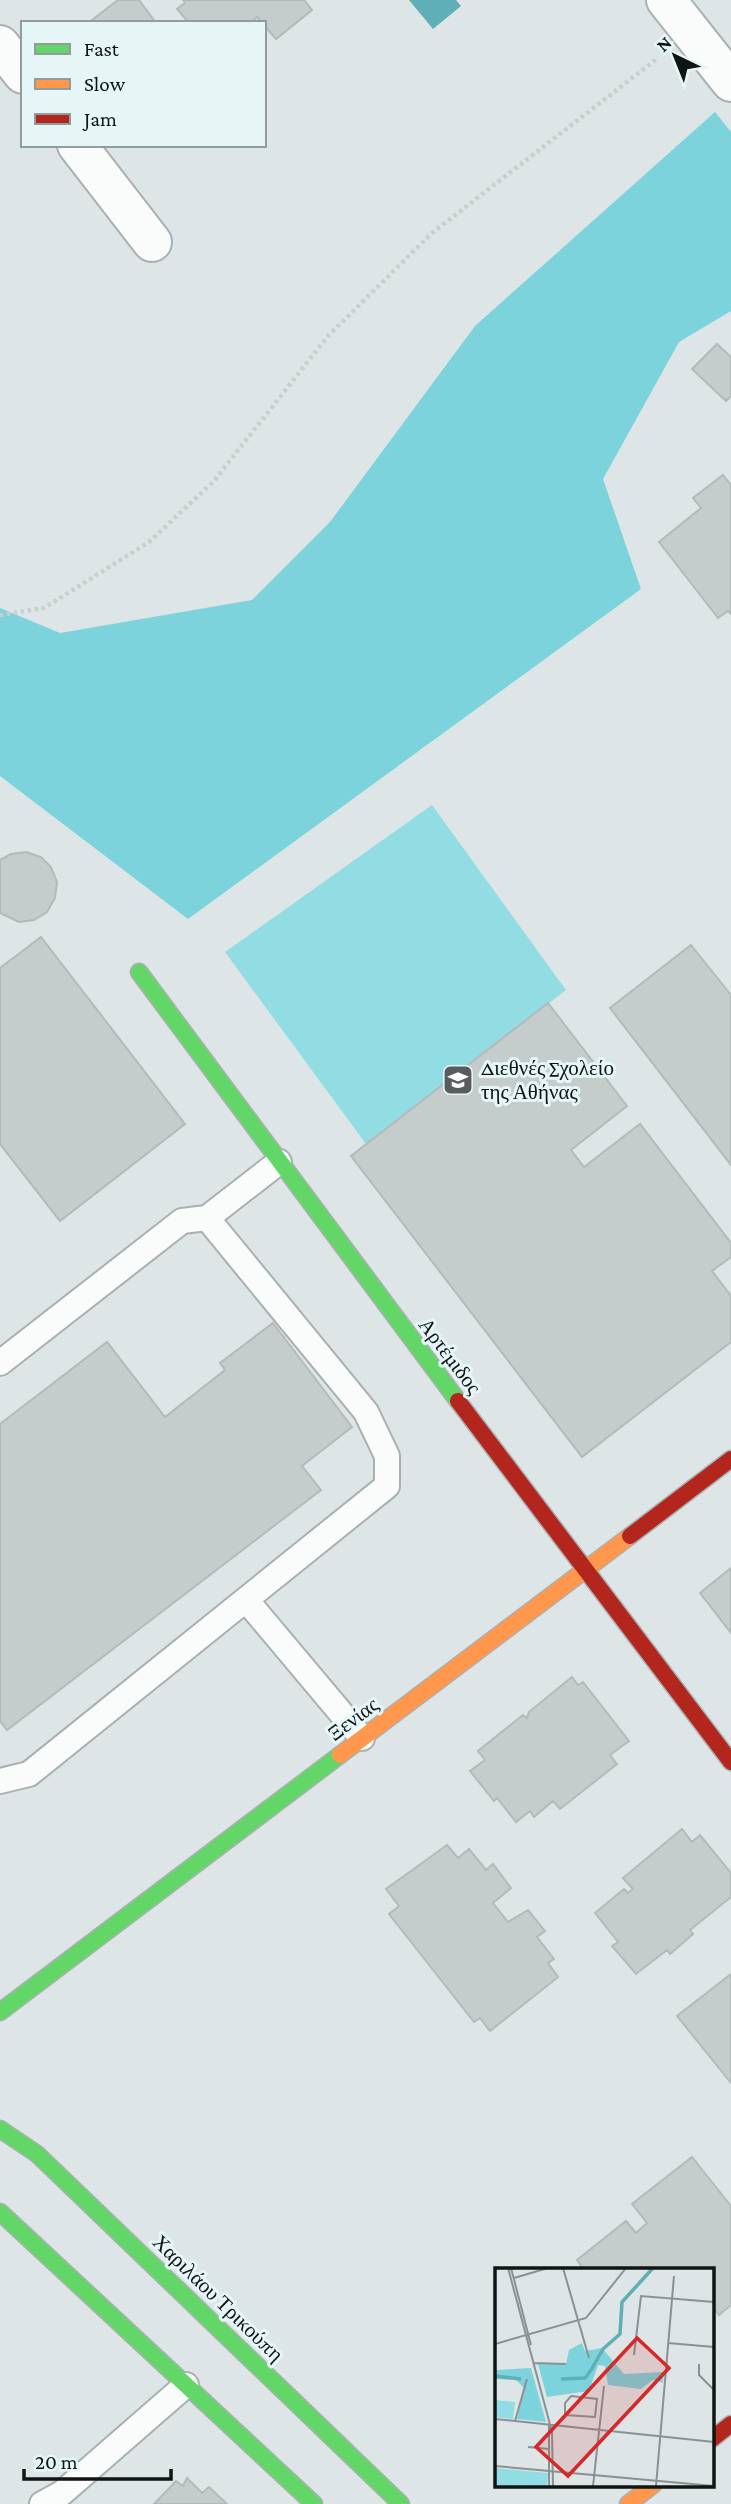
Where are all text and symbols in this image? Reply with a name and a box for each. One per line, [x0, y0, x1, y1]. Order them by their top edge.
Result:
legend [21, 21, 266, 147]
north arrow [640, 21, 710, 91]
text: N [652, 32, 676, 56]
text: Fast [84, 37, 120, 61]
text: Slow [84, 72, 126, 96]
text: Jam [82, 107, 117, 131]
place label: Διεθνές Σχολείο της Αθήνας [481, 1056, 614, 1104]
school or university icon: Διεθνές Σχολείο της Αθήνας [441, 1063, 475, 1097]
street label: Αρτέμιδος [414, 1313, 487, 1399]
street label: Ξενίας [323, 1692, 383, 1746]
street label: Χαριλάου Τρικούπη [148, 2230, 288, 2366]
inset map [495, 2268, 714, 2486]
scale bar [24, 2438, 172, 2482]
text: 20 m [35, 2450, 78, 2474]

